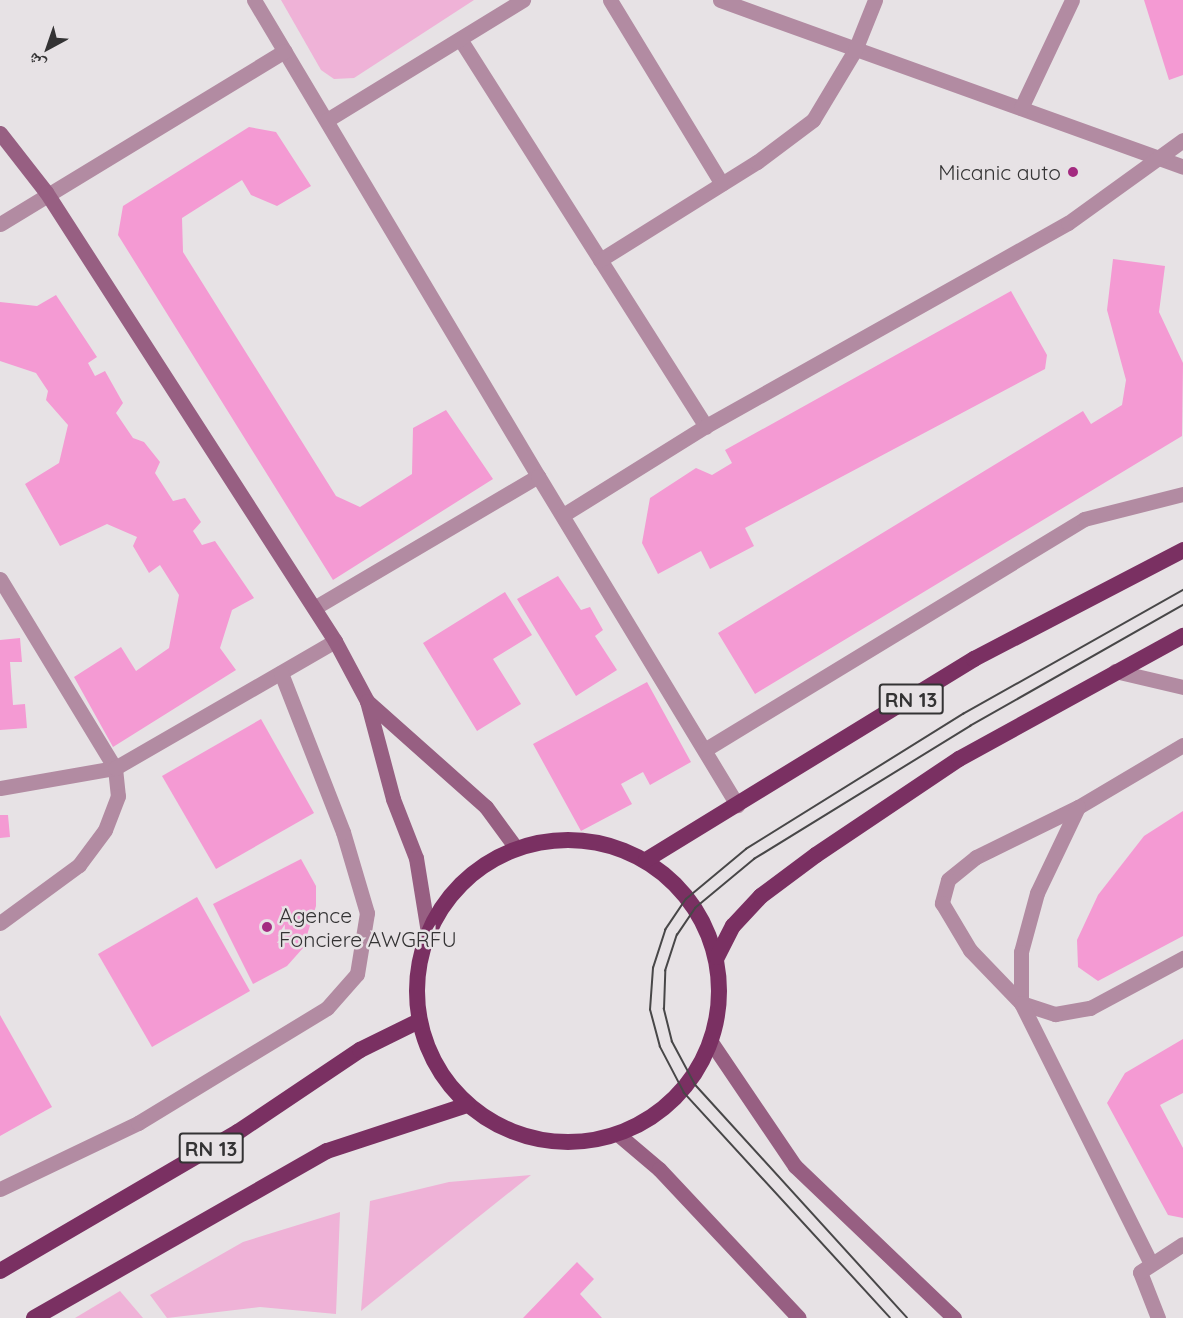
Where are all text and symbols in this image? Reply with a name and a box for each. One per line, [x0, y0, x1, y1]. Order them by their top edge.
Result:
north arrow [18, 18, 78, 78]
text: ش [24, 49, 49, 75]
place label: Micanic auto [938, 159, 1061, 185]
marker: Micanic auto [1066, 165, 1080, 179]
road number: RN 13 [878, 682, 944, 716]
place label: Agence Fonciere AWGRFU [279, 902, 457, 952]
marker: Agence Fonciere AWGRFU [260, 920, 274, 934]
road number: RN 13 [178, 1131, 244, 1165]

